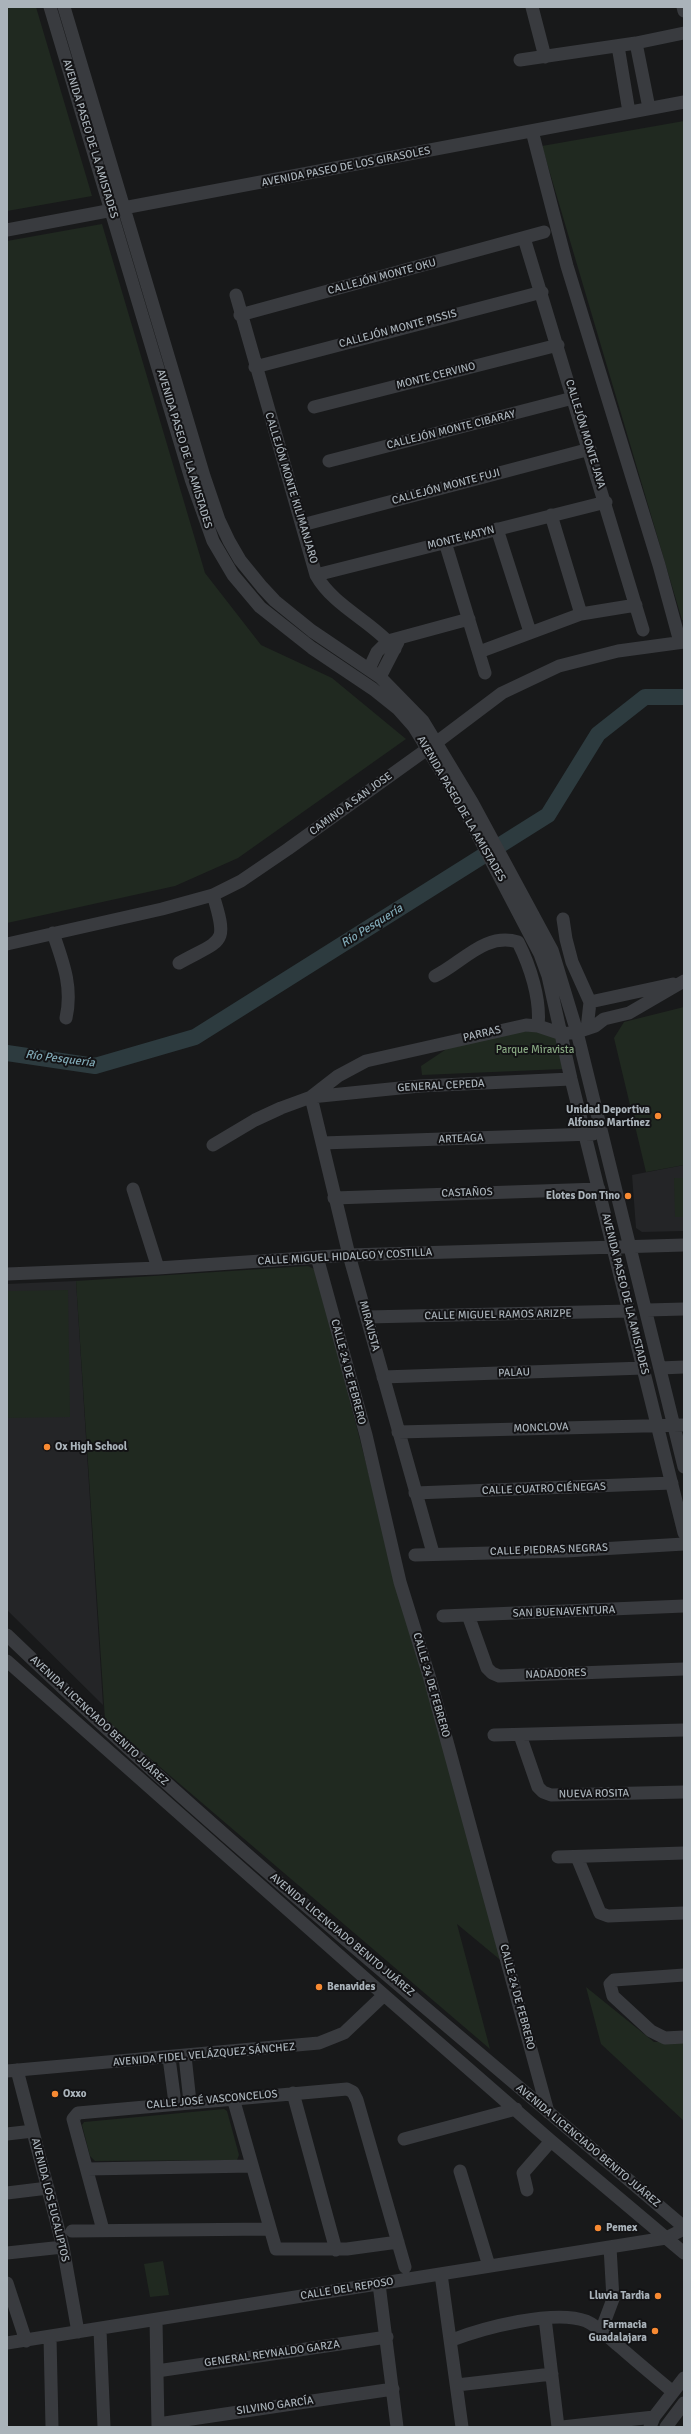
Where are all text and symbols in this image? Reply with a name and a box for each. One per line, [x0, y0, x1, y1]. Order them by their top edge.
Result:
street label: AVENIDA PASEO DE LA AMISTADES [59, 58, 121, 220]
street label: AVENIDA PASEO DE LOS GIRASOLES [260, 144, 432, 190]
street label: CALLEJÓN MONTE OKU [326, 256, 438, 298]
street label: CALLEJÓN MONTE PISSIS [338, 307, 458, 351]
street label: MONTE CERVINO [395, 360, 477, 392]
street label: AVENIDA PASEO DE LA AMISTADES [153, 368, 215, 530]
street label: CALLEJÓN MONTE JAYA [562, 378, 608, 490]
street label: CALLEJÓN MONTE CIBARAY [385, 408, 517, 452]
street label: CALLEJÓN MONTE KILIMANJARO [262, 411, 320, 565]
street label: CALLEJÓN MONTE FUJI [390, 466, 502, 508]
street label: MONTE KATYN [426, 523, 496, 553]
street label: AVENIDA PASEO DE LA AMISTADES [414, 734, 508, 884]
street label: CAMINO A SAN JOSE [307, 770, 395, 838]
water label: Río Pesquería [339, 901, 405, 951]
street label: PARRAS [462, 1023, 502, 1045]
park label: Parque Miravista [496, 1043, 574, 1057]
water label: Río Pesquería [24, 1048, 96, 1070]
street label: GENERAL CEPEDA [397, 1077, 485, 1095]
place label: Unidad Deportiva Alfonso Martínez [566, 1103, 650, 1129]
marker: Unidad Deportiva Alfonso Martínez [653, 1111, 663, 1121]
street label: ARTEAGA [438, 1132, 484, 1146]
street label: CASTAÑOS [441, 1186, 493, 1200]
place label: Elotes Don Tino [546, 1189, 620, 1203]
marker: Elotes Don Tino [623, 1191, 633, 1201]
street label: AVENIDA PASEO DE LA AMISTADES [599, 1212, 651, 1376]
street label: CALLE MIGUEL HIDALGO Y COSTILLA [257, 1246, 433, 1268]
street label: MIRAVISTA [356, 1299, 382, 1353]
street label: CALLE MIGUEL RAMOS ARIZPE [424, 1307, 572, 1323]
street label: CALLE 24 DE FEBRERO [328, 1318, 368, 1426]
street label: PALAU [498, 1366, 530, 1380]
street label: MONCLOVA [513, 1420, 569, 1436]
place label: Ox High School [55, 1440, 127, 1454]
marker: Ox High School [42, 1442, 52, 1452]
street label: CALLE CUATRO CIÉNEGAS [482, 1480, 606, 1498]
street label: CALLE PIEDRAS NEGRAS [490, 1541, 608, 1559]
street label: SAN BUENAVENTURA [512, 1604, 616, 1620]
street label: CALLE 24 DE FEBRERO [410, 1631, 452, 1739]
street label: AVENIDA LICENCIADO BENITO JUÁREZ [27, 1653, 171, 1789]
street label: NADADORES [525, 1666, 587, 1682]
street label: NUEVA ROSITA [559, 1787, 629, 1801]
street label: AVENIDA LICENCIADO BENITO JUÁREZ [267, 1871, 417, 1999]
street label: CALLE 24 DE FEBRERO [497, 1943, 537, 2051]
place label: Benavides [327, 1980, 375, 1994]
marker: Benavides [314, 1982, 324, 1992]
street label: AVENIDA FIDEL VELÁZQUEZ SÁNCHEZ [112, 2040, 296, 2070]
street label: AVENIDA LICENCIADO BENITO JUÁREZ [513, 2082, 663, 2210]
place label: Oxxo [63, 2087, 86, 2101]
street label: CALLE JOSÉ VASCONCELOS [146, 2088, 278, 2112]
marker: Oxxo [50, 2089, 60, 2099]
street label: AVENIDA LOS EUCALIPTOS [28, 2137, 72, 2263]
place label: Pemex [606, 2221, 637, 2235]
marker: Pemex [593, 2223, 603, 2233]
street label: CALLE DEL REPOSO [299, 2275, 395, 2303]
place label: Lluvia Tardia [589, 2289, 650, 2303]
marker: Lluvia Tardia [653, 2291, 663, 2301]
place label: Farmacia Guadalajara [589, 2318, 647, 2344]
marker: Farmacia Guadalajara [650, 2326, 660, 2336]
street label: GENERAL REYNALDO GARZA [203, 2338, 341, 2370]
street label: SILVINO GARCÍA [236, 2394, 314, 2418]

